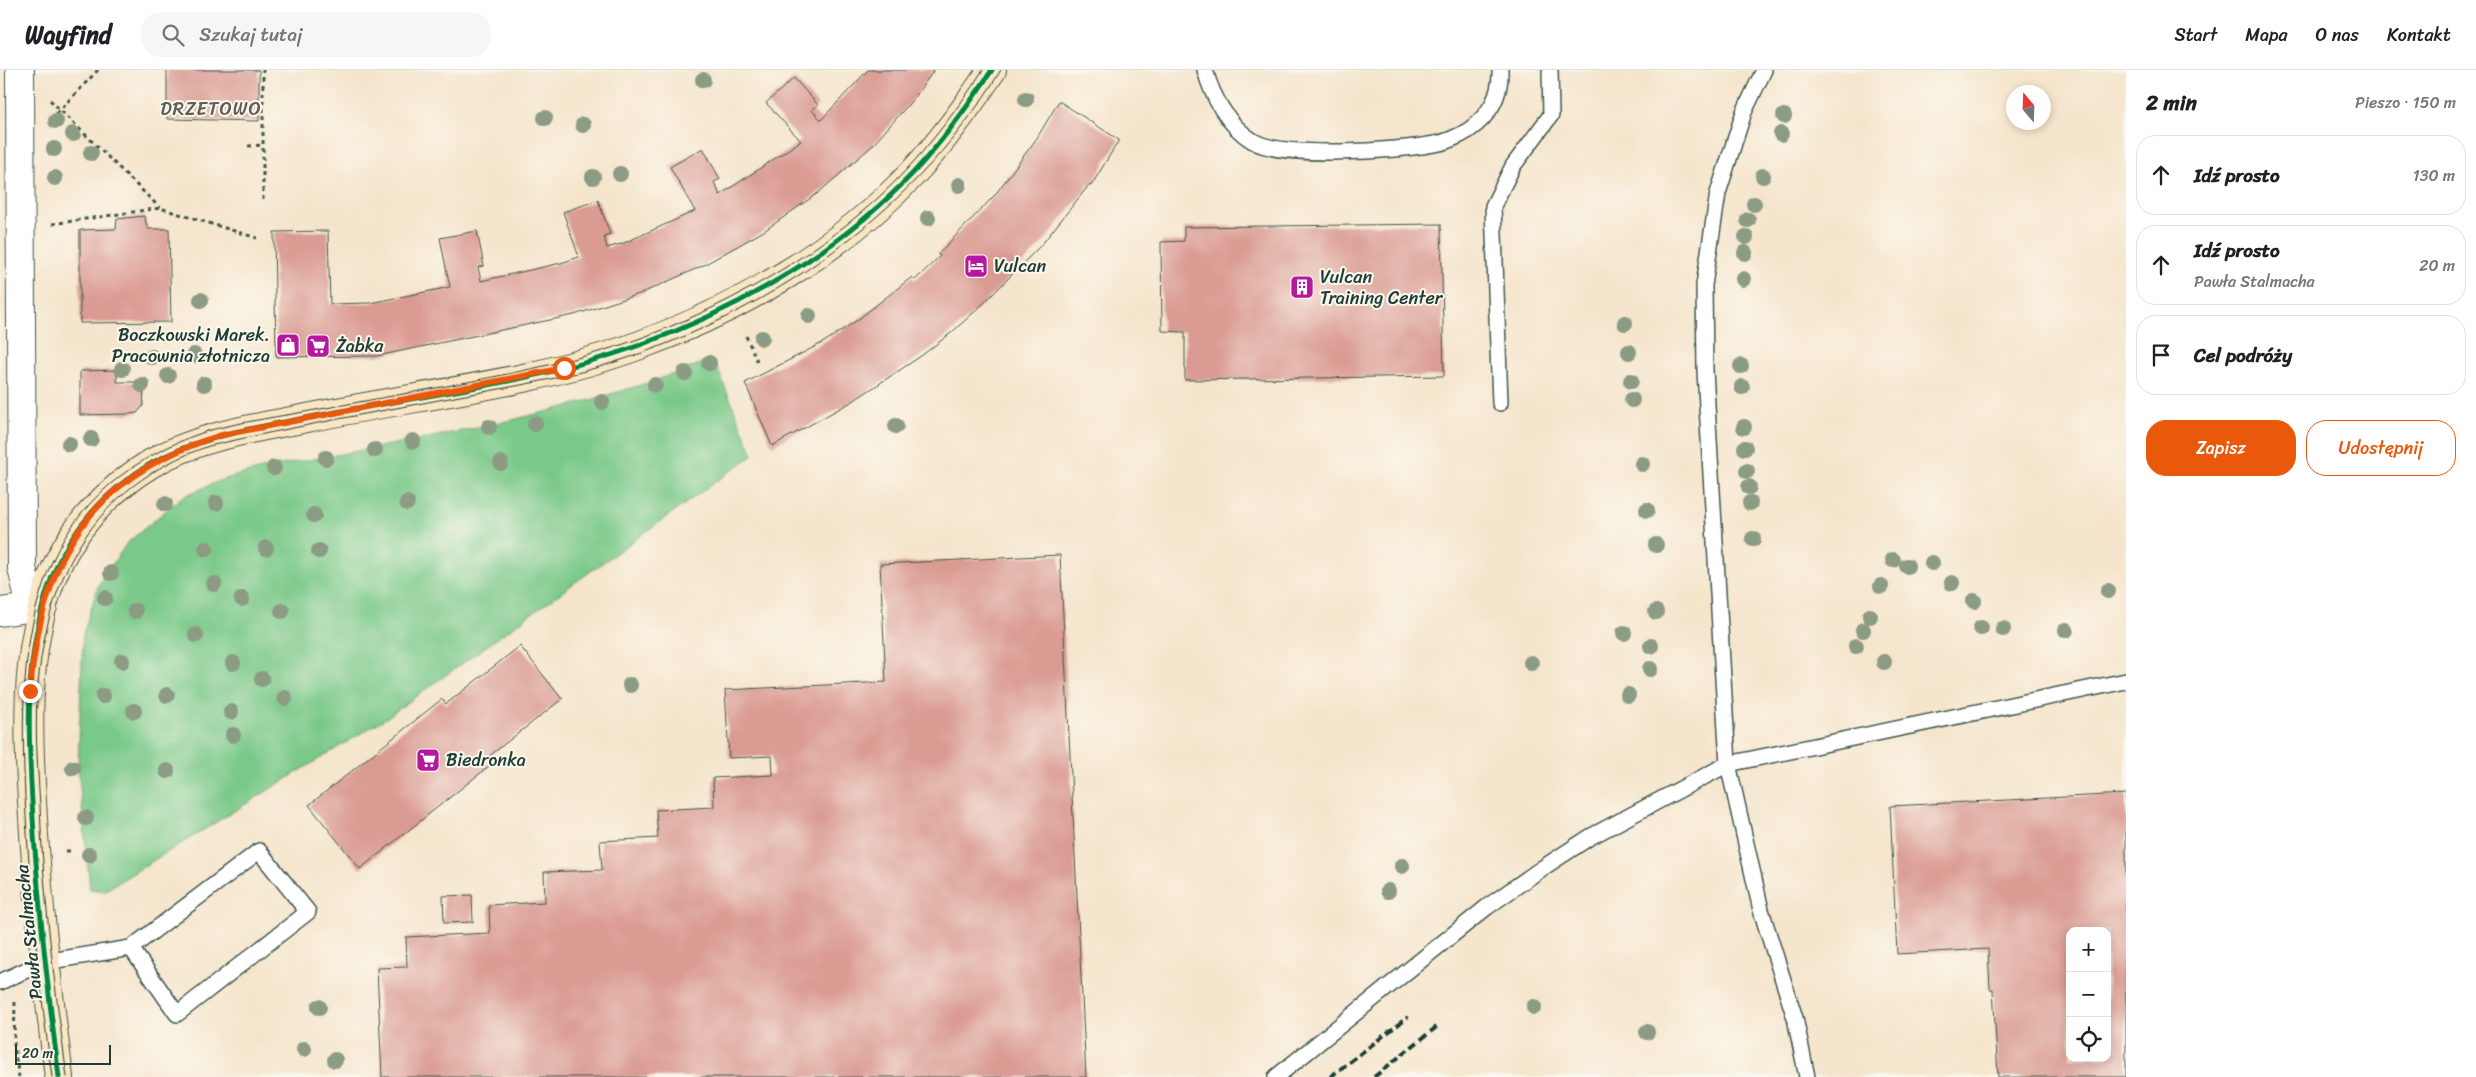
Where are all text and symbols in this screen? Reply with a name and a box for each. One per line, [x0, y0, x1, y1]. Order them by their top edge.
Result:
search box [141, 12, 491, 57]
text: Wayfind [25, 14, 111, 56]
text: Szukaj tutaj [199, 18, 303, 51]
text: Start [2174, 19, 2217, 51]
text: Mapa [2245, 19, 2288, 51]
text: O nas [2316, 19, 2359, 51]
text: Kontakt [2387, 19, 2451, 51]
icon: search [159, 21, 187, 49]
text: 2 min [2146, 84, 2197, 122]
north arrow [2006, 85, 2051, 130]
text: Pieszo · 150 m [2355, 88, 2456, 117]
district label: DRZETOWO [160, 92, 262, 125]
text: Idź prosto [2194, 159, 2280, 192]
icon: ahead [2147, 161, 2175, 189]
text: 130 m [2413, 161, 2455, 190]
text: Idź prosto [2194, 234, 2280, 267]
place label: Vulcan [994, 250, 1046, 282]
icon: ahead [2147, 251, 2175, 279]
text: 20 m [2419, 251, 2455, 280]
hotel icon: Vulcan [963, 253, 989, 279]
place label: Vulcan Training Center [1320, 261, 1444, 314]
text: Pawła Stalmacha [2194, 267, 2315, 296]
building icon: Vulcan Training Center [1289, 274, 1315, 300]
place label: Boczkowski Marek. Pracownia złotnicza [112, 319, 270, 372]
place label: Żabka [336, 330, 384, 362]
shop icon: Boczkowski Marek. Pracownia złotnicza [275, 332, 301, 358]
supermarket icon: Żabka [305, 333, 331, 359]
text: Cel podróży [2194, 339, 2292, 372]
icon: arrive [2147, 341, 2175, 369]
route start [553, 357, 576, 380]
button: Zapisz [2146, 420, 2296, 476]
button: Udostępnij [2306, 420, 2456, 476]
route end [19, 680, 42, 703]
place label: Biedronka [446, 744, 526, 776]
supermarket icon: Biedronka [415, 747, 441, 773]
street label: Pawła Stalmacha [6, 862, 52, 1001]
map controls [2066, 927, 2111, 1062]
button: + [2066, 927, 2111, 972]
button: − [2066, 972, 2111, 1017]
button: locate [2066, 1017, 2111, 1062]
text: 20 m [22, 1041, 53, 1066]
scale bar [15, 1042, 111, 1065]

